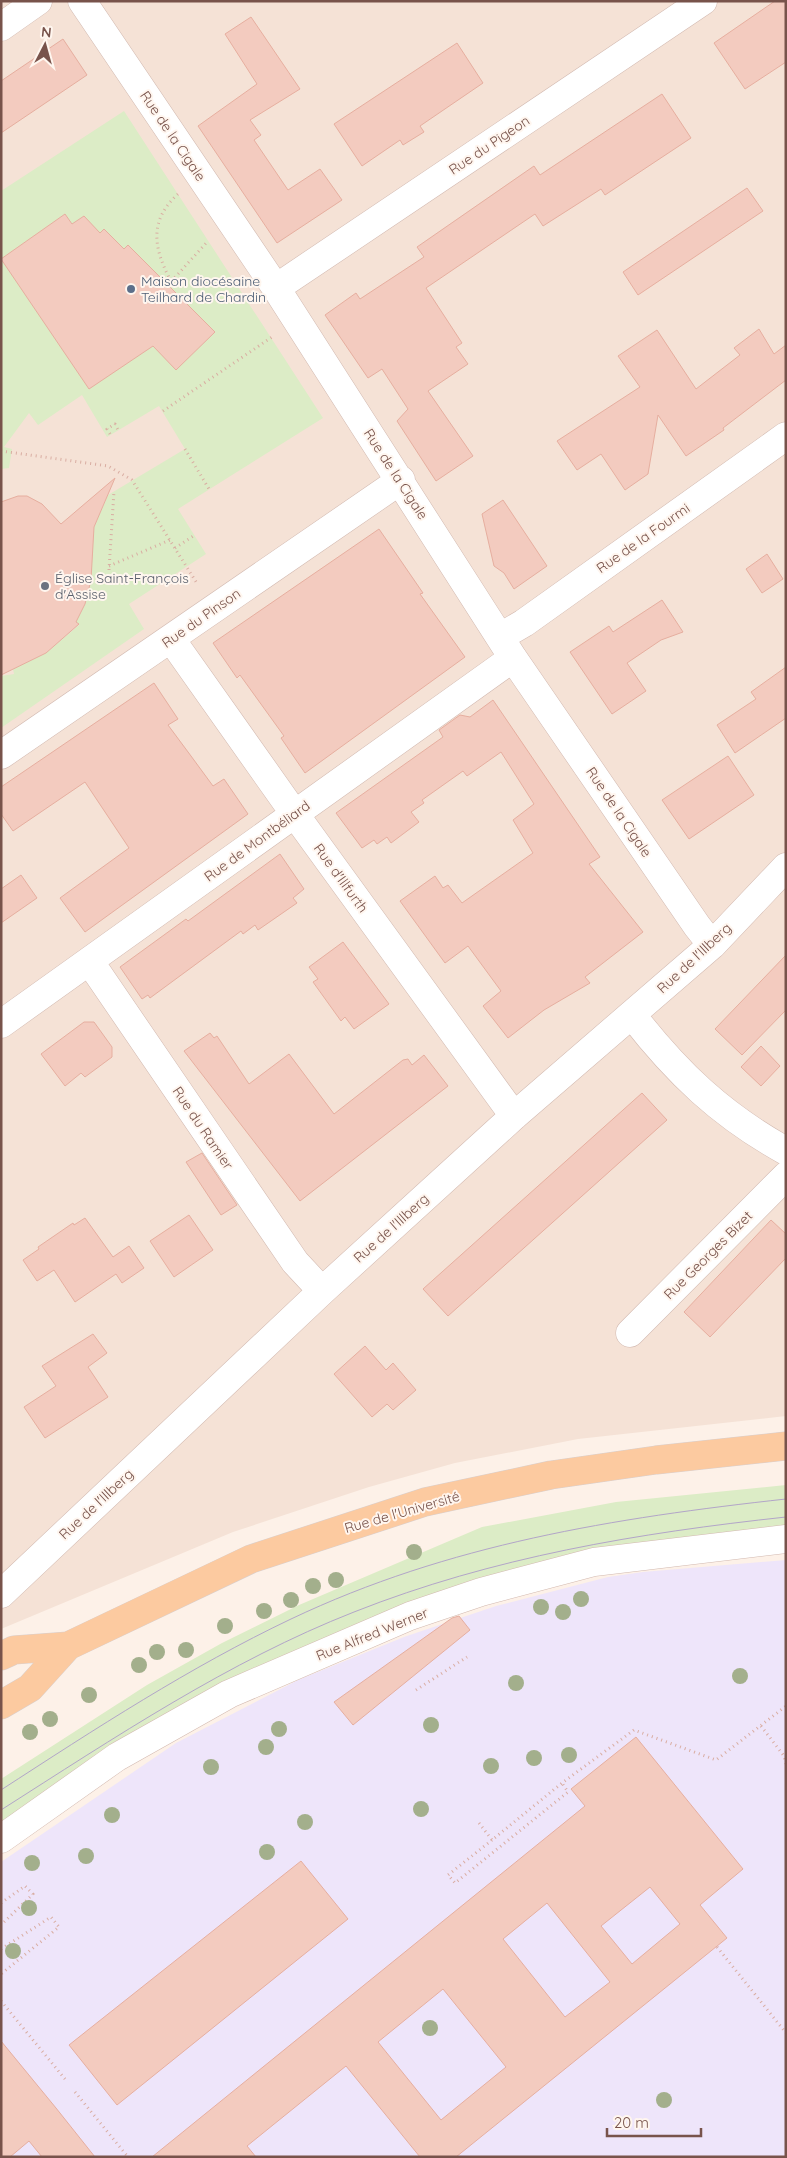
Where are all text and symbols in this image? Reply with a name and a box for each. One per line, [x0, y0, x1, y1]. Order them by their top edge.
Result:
north arrow [20, 20, 70, 70]
text: N [40, 23, 52, 42]
street label: Rue de la Cigale [136, 87, 210, 185]
street label: Rue du Pigeon [445, 111, 533, 179]
place label: Maison diocésaine Teilhard de Chardin [141, 272, 266, 306]
marker: Maison diocésaine Teilhard de Chardin [125, 283, 137, 295]
street label: Rue de la Cigale [360, 425, 432, 523]
street label: Rue de la Fourmi [593, 499, 693, 577]
place label: Église Saint-François d'Assise [55, 569, 189, 603]
marker: Église Saint-François d'Assise [39, 580, 51, 592]
street label: Rue du Pinson [158, 584, 244, 652]
street label: Rue de la Cigale [582, 763, 656, 861]
street label: Rue de Montbéliard [200, 796, 314, 886]
street label: Rue d'Illfurth [310, 840, 372, 916]
street label: Rue de l'Illberg [653, 919, 735, 997]
street label: Rue du Ramier [169, 1083, 238, 1174]
street label: Rue de l'Illberg [350, 1189, 432, 1267]
street label: Rue Georges Bizet [660, 1207, 756, 1303]
street label: Rue de l'Illberg [55, 1465, 137, 1543]
street label: Rue de l'Université [342, 1487, 462, 1537]
street label: Rue Alfred Werner [313, 1603, 431, 1665]
scale bar [607, 2106, 701, 2138]
text: 20 m [614, 2113, 649, 2132]

